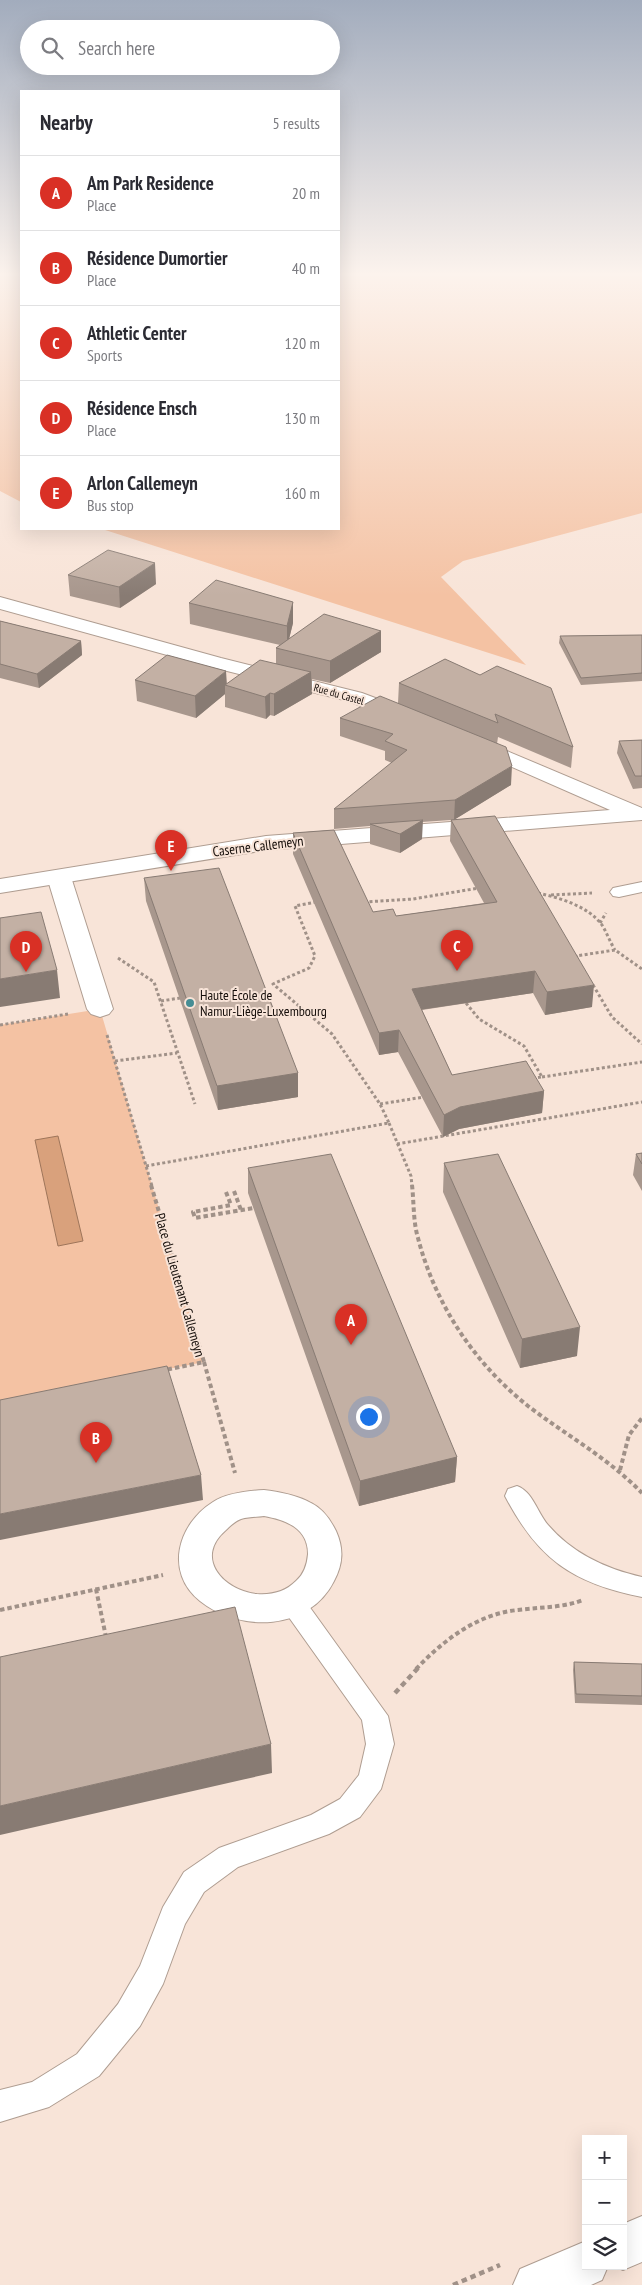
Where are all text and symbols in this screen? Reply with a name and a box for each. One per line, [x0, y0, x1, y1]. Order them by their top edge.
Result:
search box [20, 20, 340, 75]
icon: search [38, 34, 66, 62]
text: Search here [78, 36, 155, 60]
text: Nearby [40, 109, 93, 136]
text: 5 results [273, 113, 320, 133]
text: Am Park Residence [87, 171, 214, 195]
text: A [52, 183, 60, 203]
text: 20 m [292, 183, 320, 203]
text: Place [87, 195, 116, 215]
text: Résidence Dumortier [87, 246, 228, 270]
text: B [52, 258, 60, 278]
text: 40 m [292, 258, 320, 278]
text: Place [87, 270, 116, 290]
text: Athletic Center [87, 321, 187, 345]
text: C [52, 333, 60, 353]
text: 120 m [285, 333, 320, 353]
text: Sports [87, 345, 122, 365]
text: Résidence Ensch [87, 396, 197, 420]
text: D [52, 408, 60, 428]
text: 130 m [285, 408, 320, 428]
text: Place [87, 420, 116, 440]
text: Arlon Callemeyn [87, 471, 198, 495]
text: E [53, 483, 59, 503]
text: 160 m [285, 483, 320, 503]
text: Bus stop [87, 495, 134, 515]
street label: Rue du Castel [312, 680, 366, 708]
pin: E [155, 830, 187, 871]
street label: Caserne Callemeyn [212, 832, 304, 860]
pin: C [441, 930, 473, 971]
pin: D [10, 931, 42, 972]
place label: Haute École de Namur-Liège-Luxembourg [200, 986, 327, 1020]
marker: Haute École de Namur-Liège-Luxembourg [184, 997, 196, 1009]
street label: Place du Lieutenant Callemeyn [151, 1211, 209, 1359]
pin: A [335, 1304, 367, 1345]
your location [356, 1404, 382, 1430]
pin: B [80, 1422, 112, 1463]
map controls [582, 2135, 627, 2270]
button: + [582, 2135, 627, 2180]
button: − [582, 2180, 627, 2225]
button: layers [582, 2225, 627, 2270]

